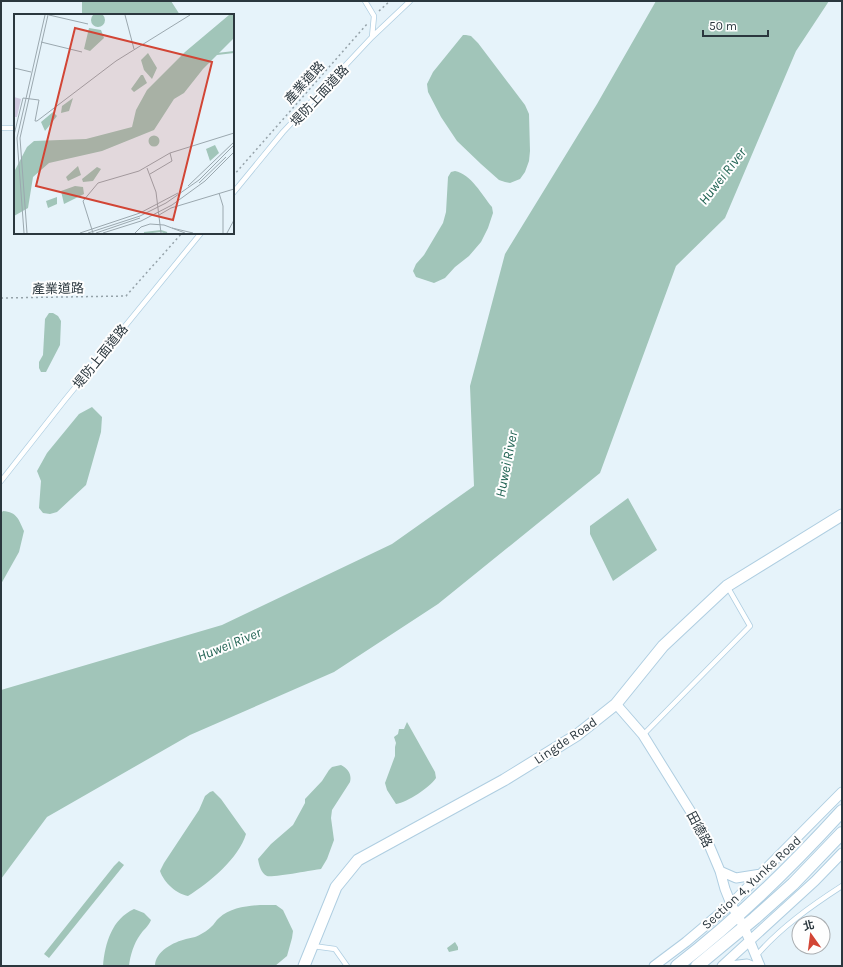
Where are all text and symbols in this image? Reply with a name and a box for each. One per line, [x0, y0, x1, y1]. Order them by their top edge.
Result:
scale bar [703, 12, 768, 38]
inset map [14, 14, 234, 234]
text: 50 m [709, 19, 737, 33]
street label: 產業道路 [281, 58, 327, 107]
street label: 堤防上面道路 [287, 62, 351, 129]
water label: Huwei River [695, 144, 751, 208]
street label: 產業道路 [32, 281, 84, 296]
street label: 堤防上面道路 [70, 321, 131, 391]
water label: Huwei River [492, 428, 522, 499]
water label: Huwei River [195, 623, 265, 665]
street label: Lingde Road [531, 714, 600, 767]
street label: 田德路 [684, 808, 715, 850]
street label: Section 4, Yunke Road [699, 833, 804, 932]
north arrow [791, 915, 831, 955]
text: 北 [802, 918, 816, 933]

